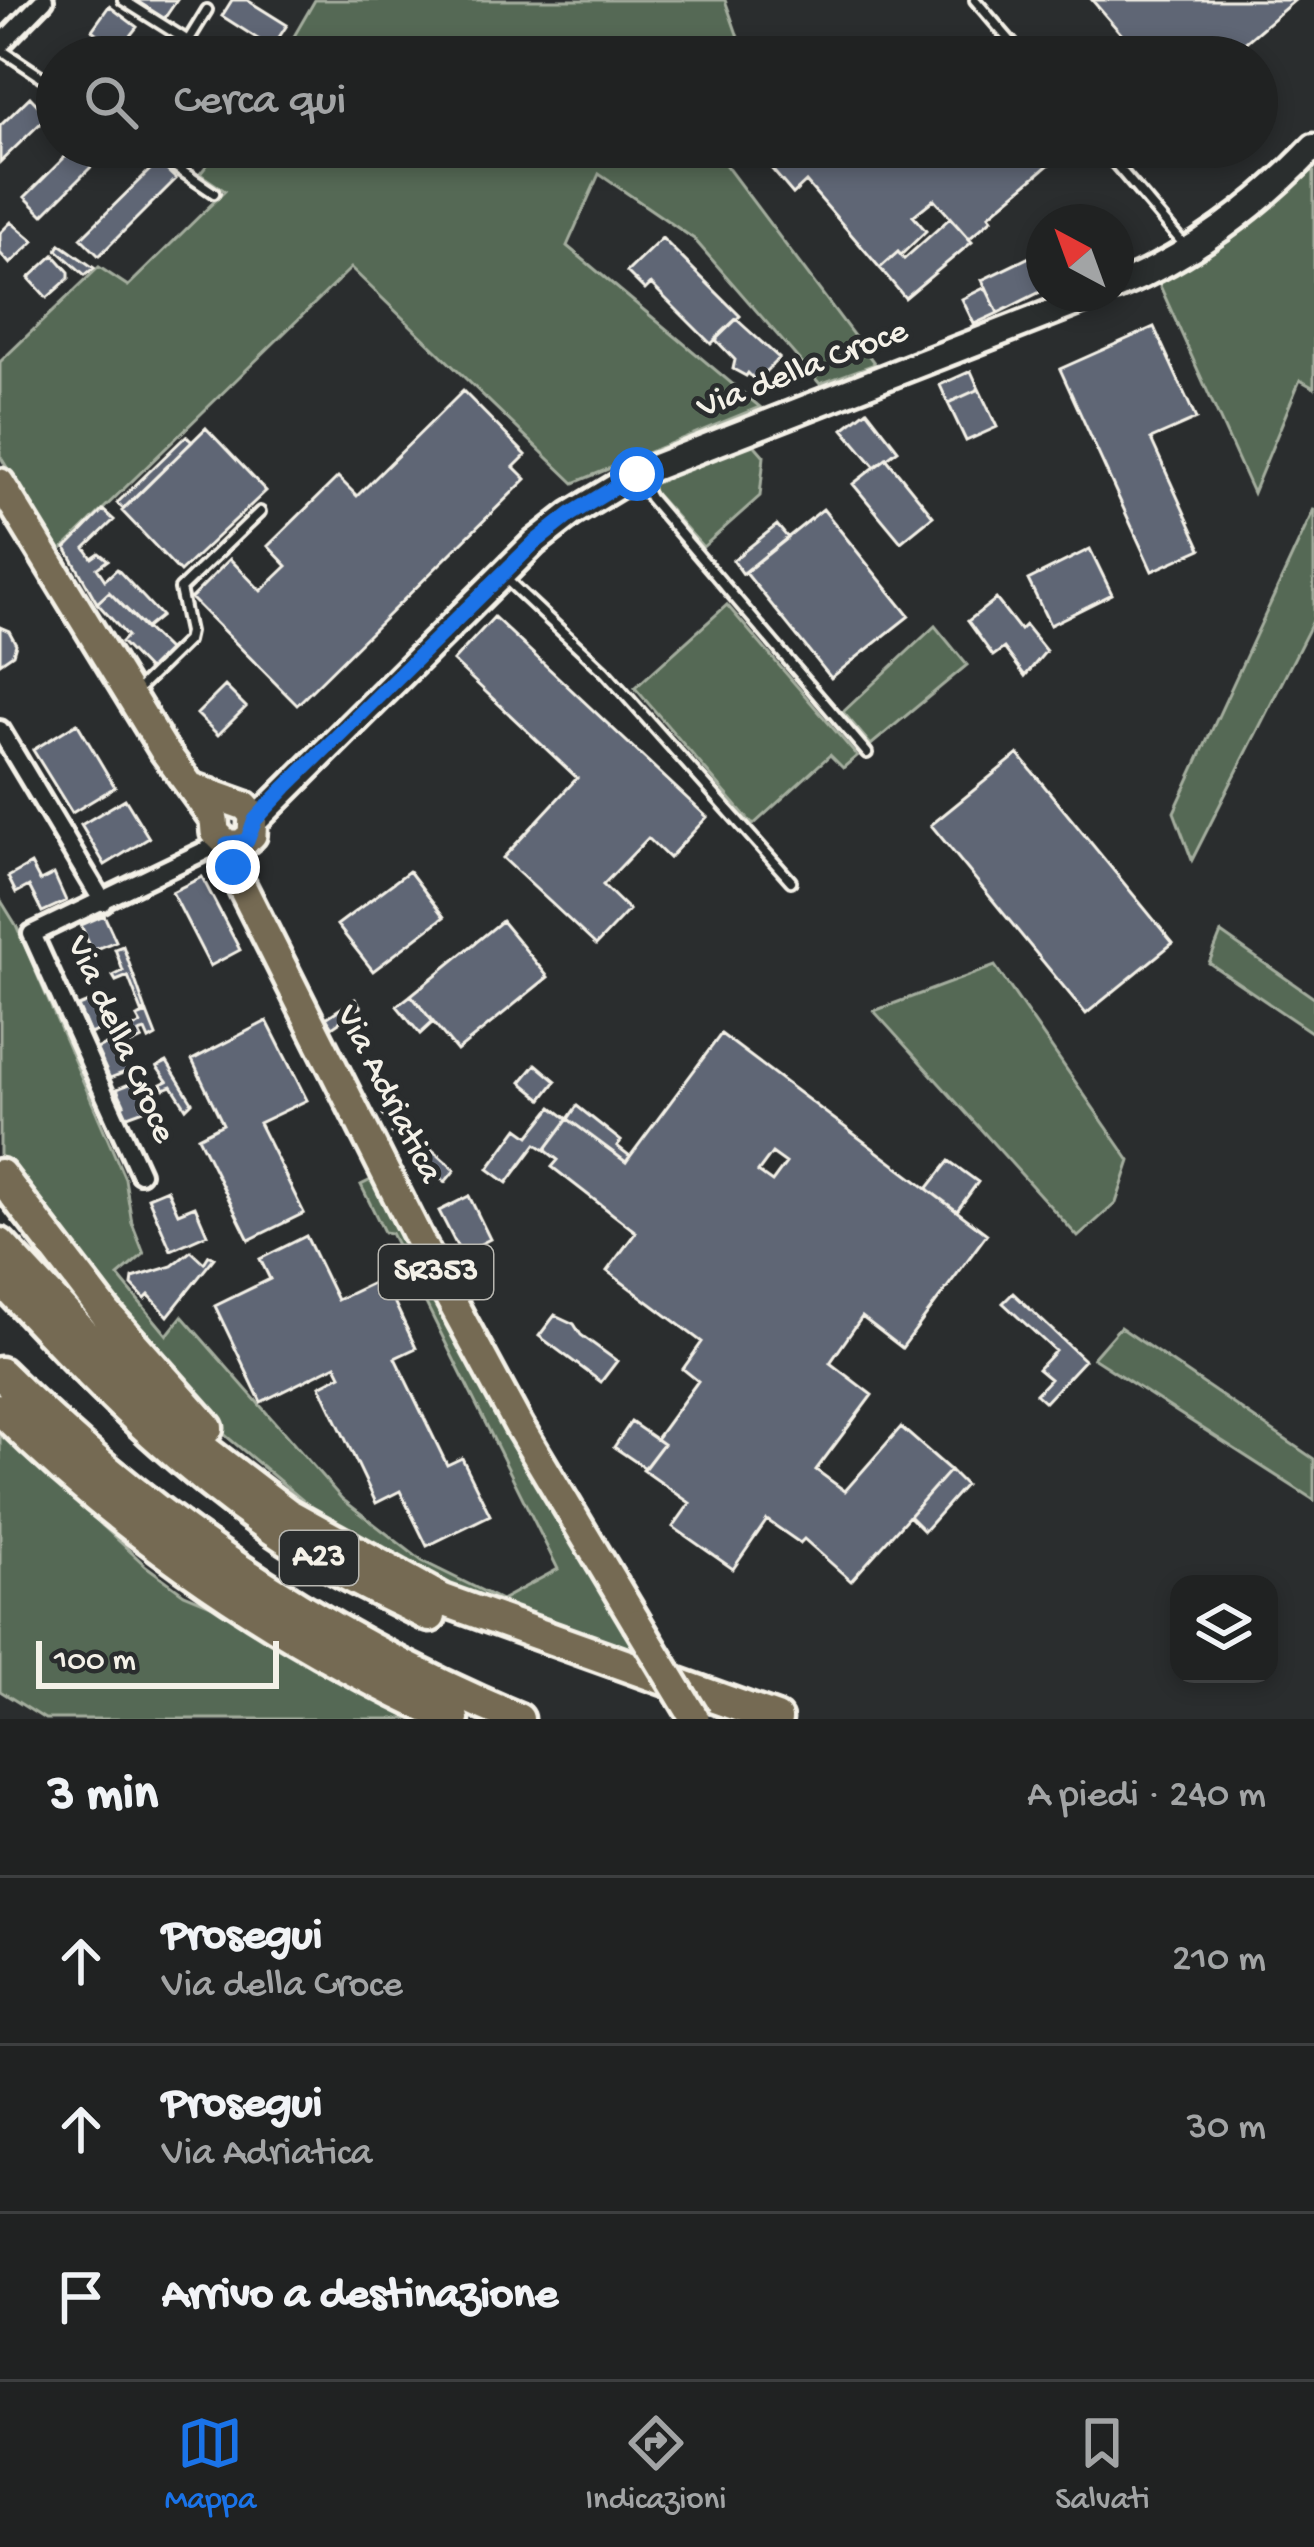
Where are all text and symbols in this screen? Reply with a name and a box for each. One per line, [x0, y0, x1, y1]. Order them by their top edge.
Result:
search box [36, 36, 1278, 168]
icon: search [78, 69, 144, 135]
text: Cerca qui [174, 76, 346, 129]
north arrow [1026, 204, 1134, 312]
street label: Via della Croce [691, 311, 915, 431]
route start [610, 447, 664, 501]
route end [206, 840, 260, 894]
street label: Via della Croce [54, 929, 184, 1151]
street label: Via Adriatica [323, 998, 451, 1192]
road number: SR353 [379, 1245, 493, 1299]
road number: A23 [280, 1531, 358, 1585]
map controls [1170, 1575, 1278, 1683]
button: layers [1170, 1575, 1278, 1683]
scale bar [36, 1635, 279, 1688]
text: 100 m [54, 1643, 136, 1681]
text: 3 min [48, 1767, 158, 1827]
text: A piedi · 240 m [1027, 1774, 1266, 1820]
text: Prosegui [162, 1911, 322, 1964]
icon: ahead [48, 1928, 114, 1994]
text: 210 m [1172, 1938, 1266, 1984]
text: Via della Croce [162, 1964, 403, 2010]
text: Prosegui [162, 2079, 322, 2132]
icon: ahead [48, 2096, 114, 2162]
text: 30 m [1187, 2106, 1266, 2152]
text: Via Adriatica [162, 2132, 372, 2178]
icon: arrive [48, 2264, 114, 2330]
text: Arrivo a destinazione [162, 2270, 558, 2323]
tab: Mappa [164, 2410, 256, 2520]
tab: Indicazioni [585, 2410, 726, 2520]
tab: Salvati [1055, 2410, 1150, 2520]

